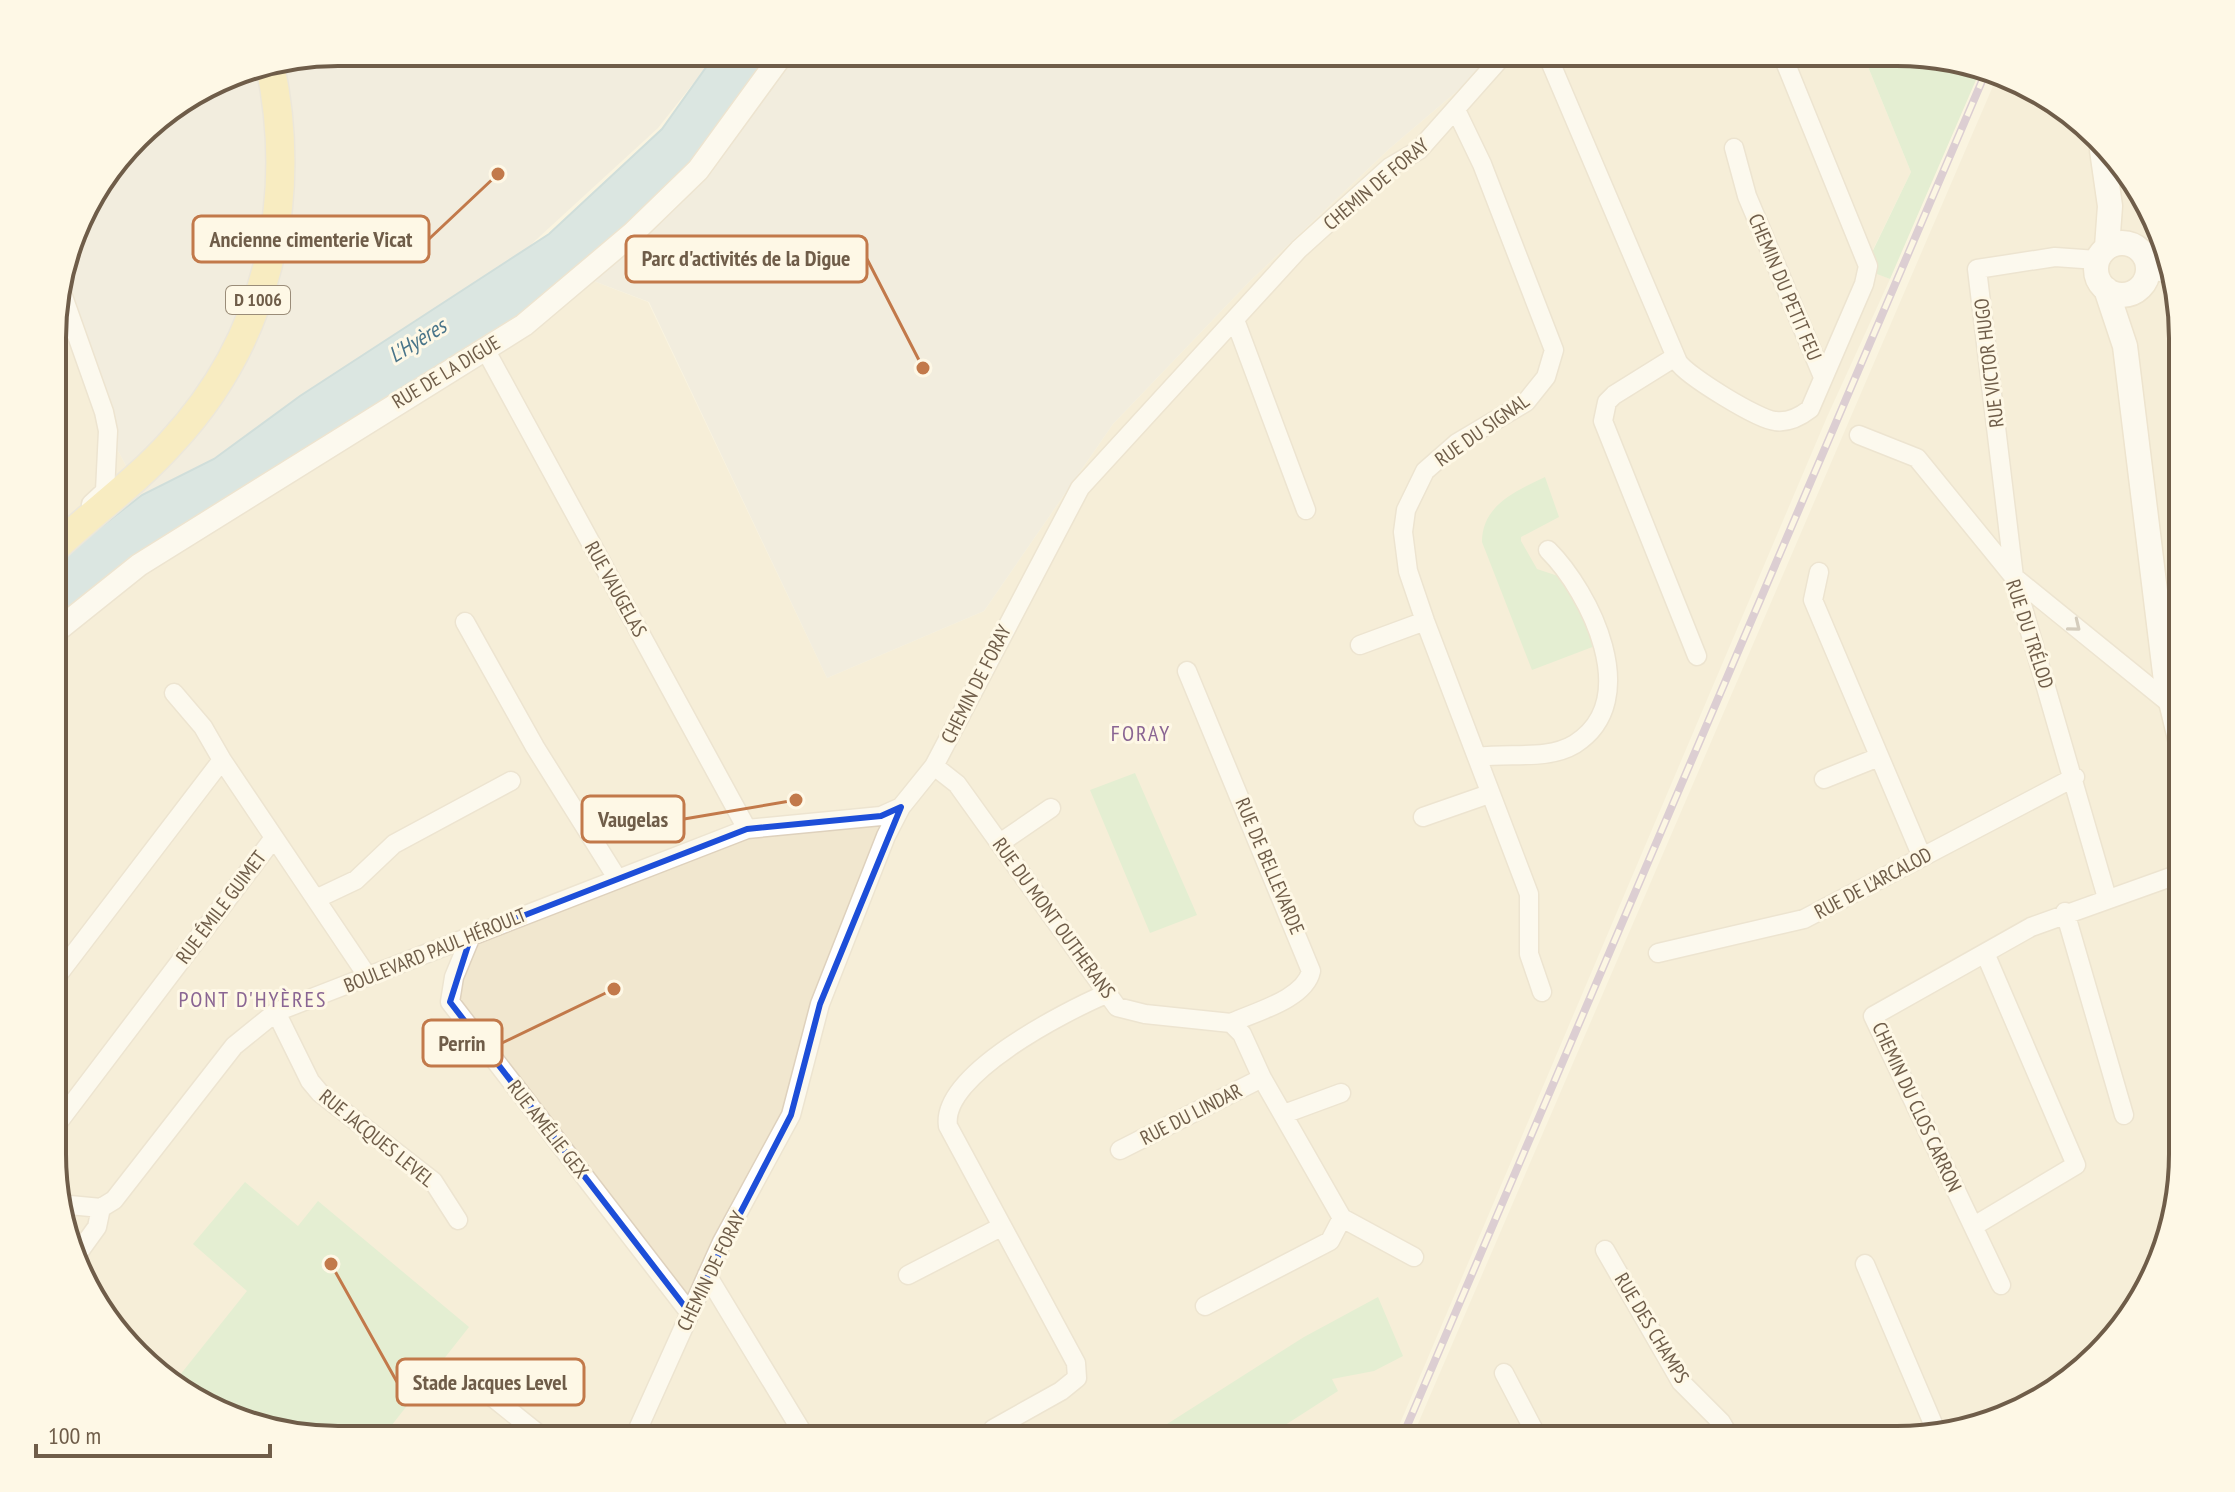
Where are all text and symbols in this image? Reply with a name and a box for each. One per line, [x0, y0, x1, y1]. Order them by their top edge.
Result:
street label: CHEMIN DE FORAY [1318, 132, 1434, 236]
street label: CHEMIN DU PETIT FEU [1742, 210, 1828, 364]
callout: Ancienne cimenterie Vicat [193, 216, 429, 262]
text: Ancienne cimenterie Vicat [209, 225, 413, 253]
callout: Parc d'activités de la Digue [626, 236, 867, 282]
text: Parc d'activités de la Digue [642, 244, 850, 272]
road number: D 1006 [226, 286, 290, 314]
street label: RUE VICTOR HUGO [1968, 297, 2010, 429]
water label: L'Hyères [383, 310, 453, 368]
street label: RUE DE LA DIGUE [387, 330, 505, 414]
street label: RUE DU SIGNAL [1430, 388, 1535, 472]
street label: RUE VAUGELAS [579, 537, 653, 641]
street label: RUE DU TRÉLOD [2000, 576, 2060, 692]
one-way arrow [2065, 616, 2080, 631]
street label: CHEMIN DE FORAY [935, 620, 1017, 748]
district label: FORAY [1111, 719, 1171, 747]
street label: RUE DE BELLEVARDE [1230, 794, 1310, 938]
callout: Vaugelas [582, 796, 684, 842]
text: Vaugelas [597, 805, 668, 833]
street label: RUE DU MONT OUTHERANS [987, 832, 1121, 1004]
street label: RUE DE L'ARCALOD [1810, 841, 1936, 925]
street label: RUE ÉMILE GUIMET [170, 845, 272, 969]
street label: BOULEVARD PAUL HÉROULT [340, 901, 530, 999]
district label: PONT D'HYÈRES [179, 985, 327, 1013]
street label: CHEMIN DU CLOS CARRON [1866, 1018, 1968, 1196]
callout: Perrin [423, 1020, 502, 1066]
text: Perrin [439, 1029, 486, 1057]
street label: RUE AMÉLIE GEX [502, 1075, 594, 1183]
street label: RUE DU LINDAR [1136, 1077, 1247, 1151]
street label: RUE JACQUES LEVEL [314, 1083, 441, 1193]
street label: CHEMIN DE FORAY [671, 1207, 751, 1335]
street label: RUE DES CHAMPS [1609, 1268, 1695, 1388]
callout: Stade Jacques Level [397, 1359, 584, 1405]
text: Stade Jacques Level [413, 1368, 568, 1396]
scale bar [36, 1408, 270, 1458]
text: 100 m [48, 1420, 101, 1451]

